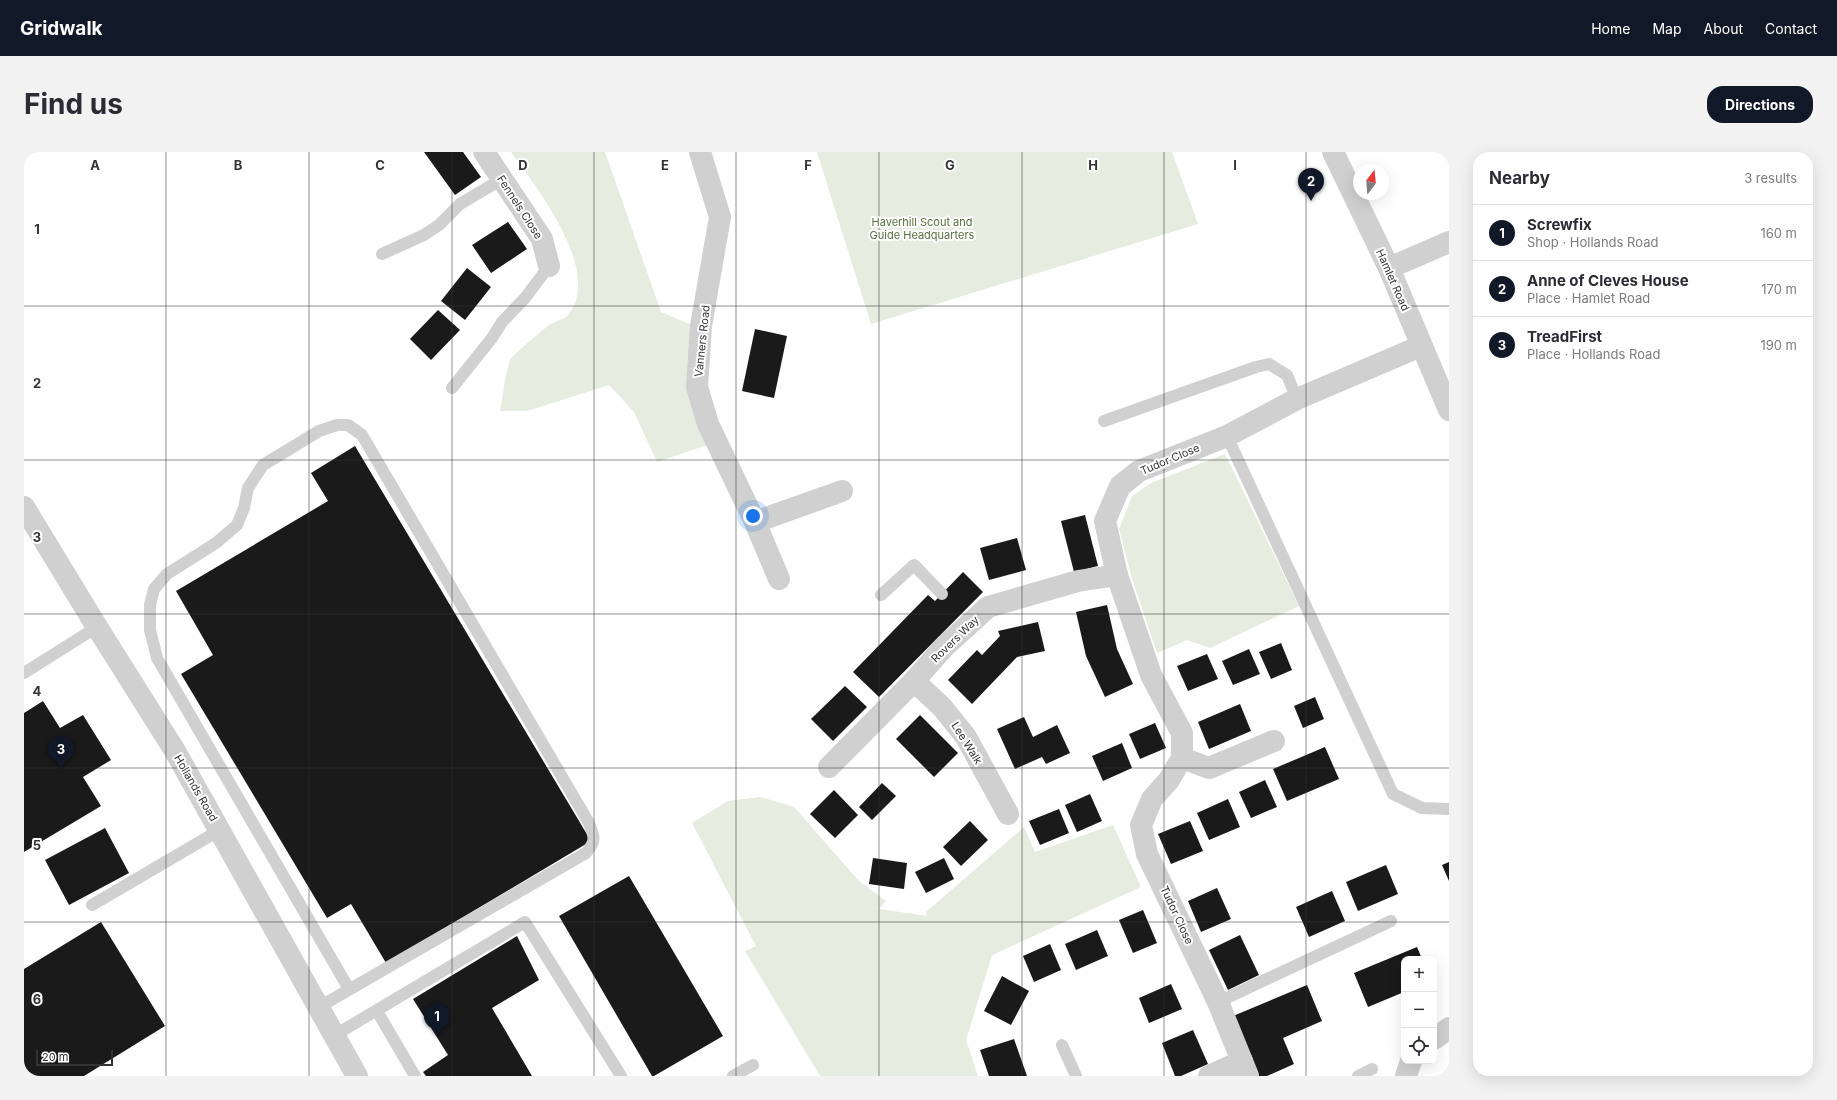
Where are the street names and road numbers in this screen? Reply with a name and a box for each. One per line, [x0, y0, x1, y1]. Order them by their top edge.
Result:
street label: Fennels Close [494, 173, 546, 241]
street label: Hamlet Road [1373, 247, 1413, 313]
street label: Vanners Road [691, 304, 713, 378]
street label: Tudor Close [1138, 440, 1202, 478]
street label: Rovers Way [928, 613, 982, 665]
street label: Lee Walk [949, 719, 985, 767]
street label: Hollands Road [171, 752, 221, 824]
street label: Tudor Close [1157, 884, 1197, 946]

